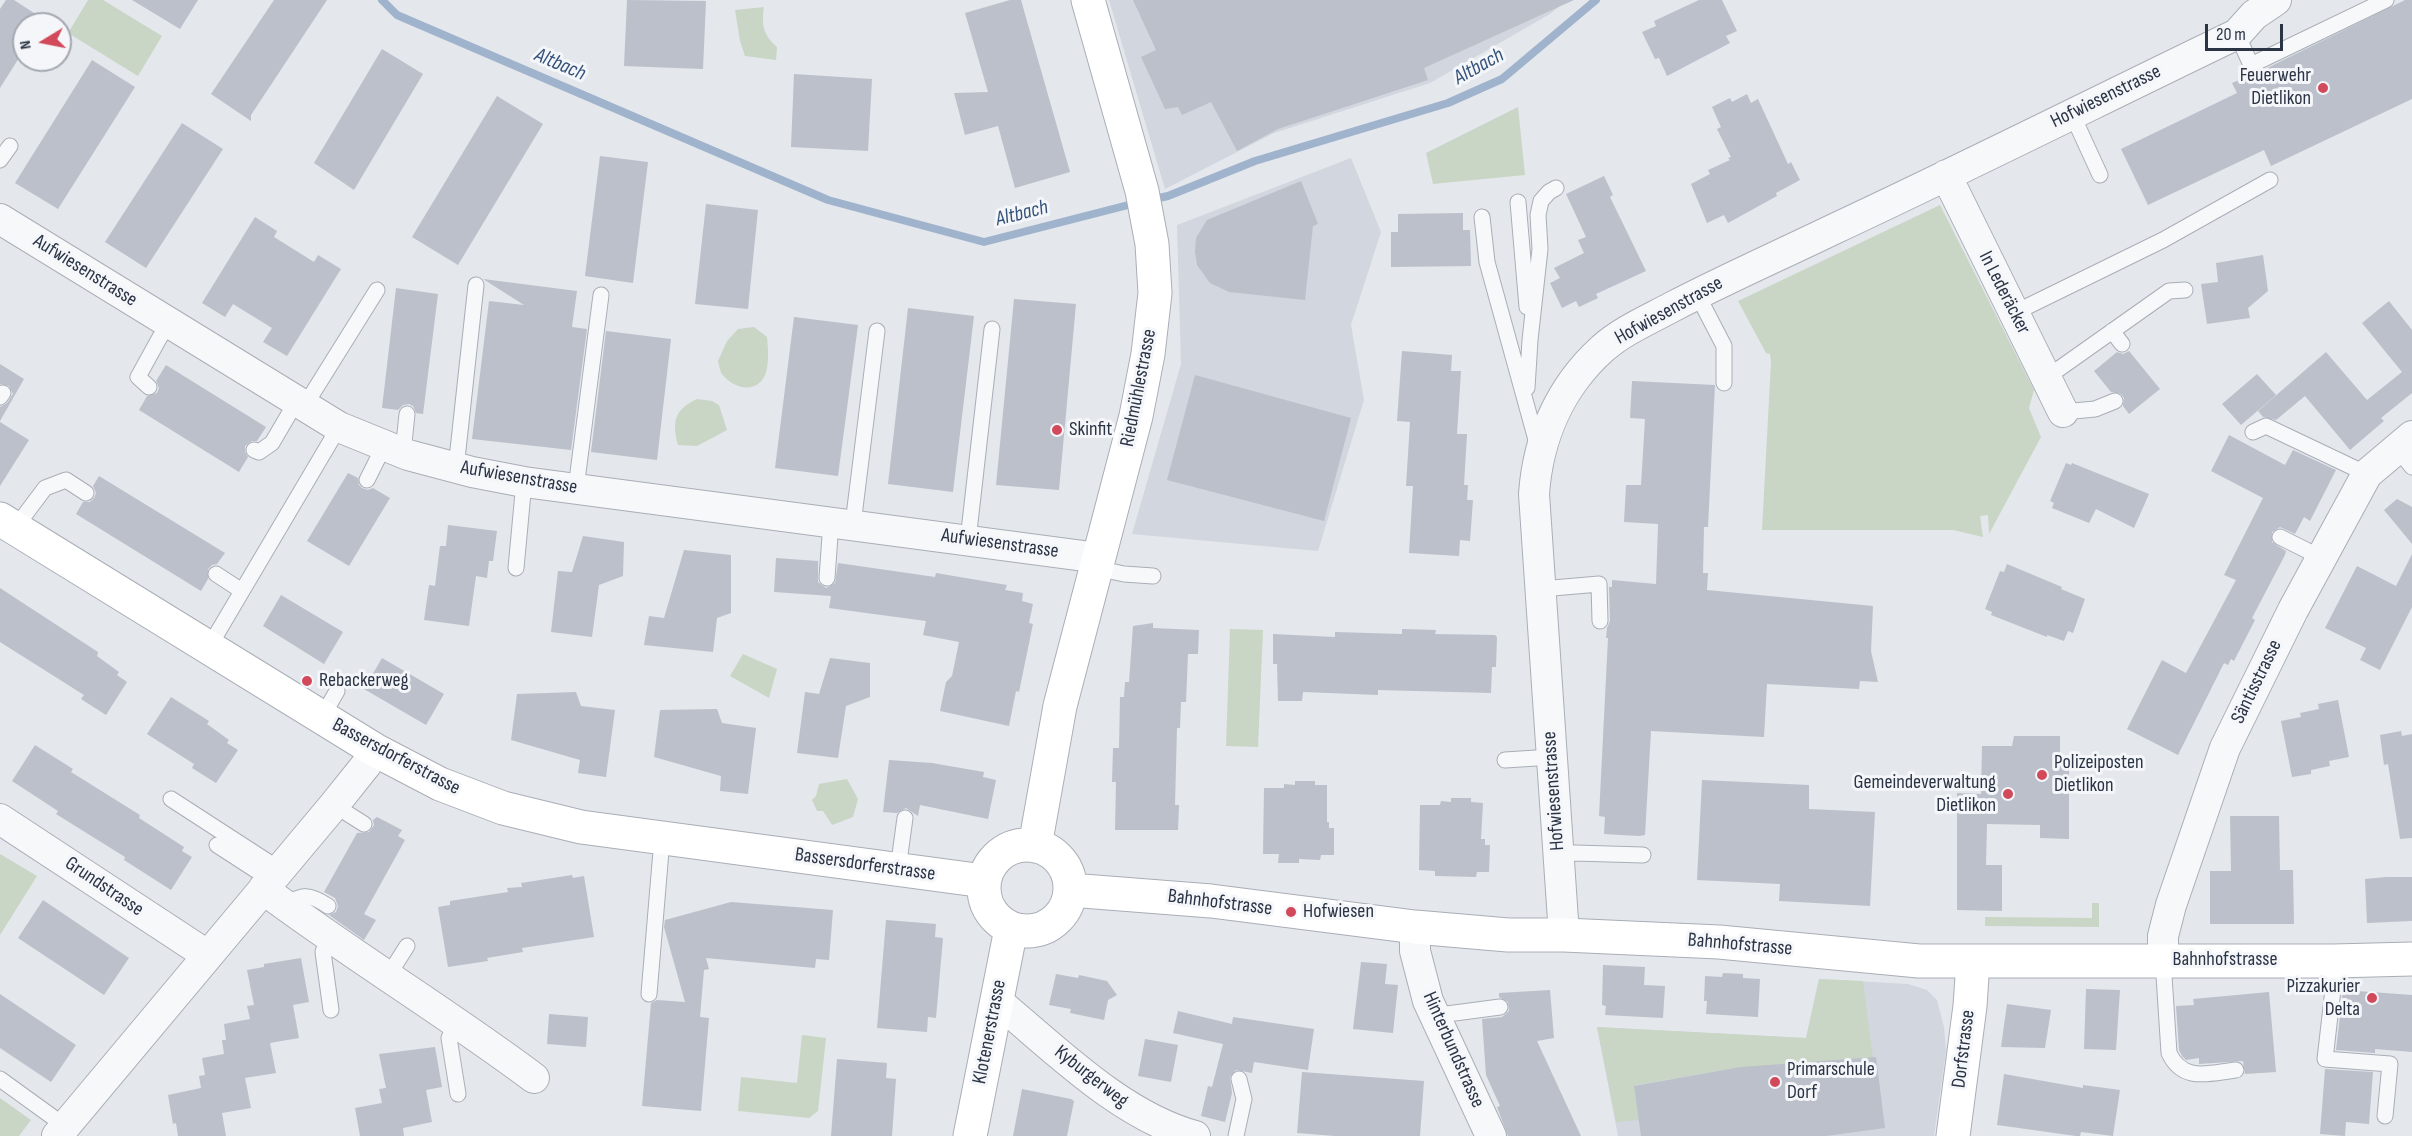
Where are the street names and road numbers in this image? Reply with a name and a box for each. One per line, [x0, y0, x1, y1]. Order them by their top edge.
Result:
street label: Hofwiesenstrasse [2047, 60, 2165, 134]
street label: Aufwiesenstrasse [29, 230, 141, 312]
street label: In Lederäcker [1973, 248, 2035, 338]
street label: Hofwiesenstrasse [1611, 272, 1727, 350]
street label: Riedmühlestrasse [1116, 327, 1162, 449]
street label: Aufwiesenstrasse [459, 456, 579, 500]
street label: Aufwiesenstrasse [940, 524, 1060, 564]
street label: Säntisstrasse [2226, 636, 2288, 728]
street label: Bassersdorferstrasse [328, 713, 464, 801]
street label: Hofwiesenstrasse [1538, 731, 1570, 851]
street label: Bassersdorferstrasse [793, 843, 937, 887]
street label: Grundstrasse [60, 852, 148, 922]
street label: Bahnhofstrasse [1166, 885, 1274, 921]
street label: Bahnhofstrasse [1687, 928, 1793, 962]
street label: Bahnhofstrasse [2173, 948, 2277, 972]
street label: Klotenerstrasse [968, 978, 1012, 1086]
street label: Hinterbundstrasse [1417, 988, 1489, 1112]
street label: Dorfstrasse [1947, 1009, 1981, 1089]
street label: Kyburgerweg [1049, 1041, 1133, 1113]

